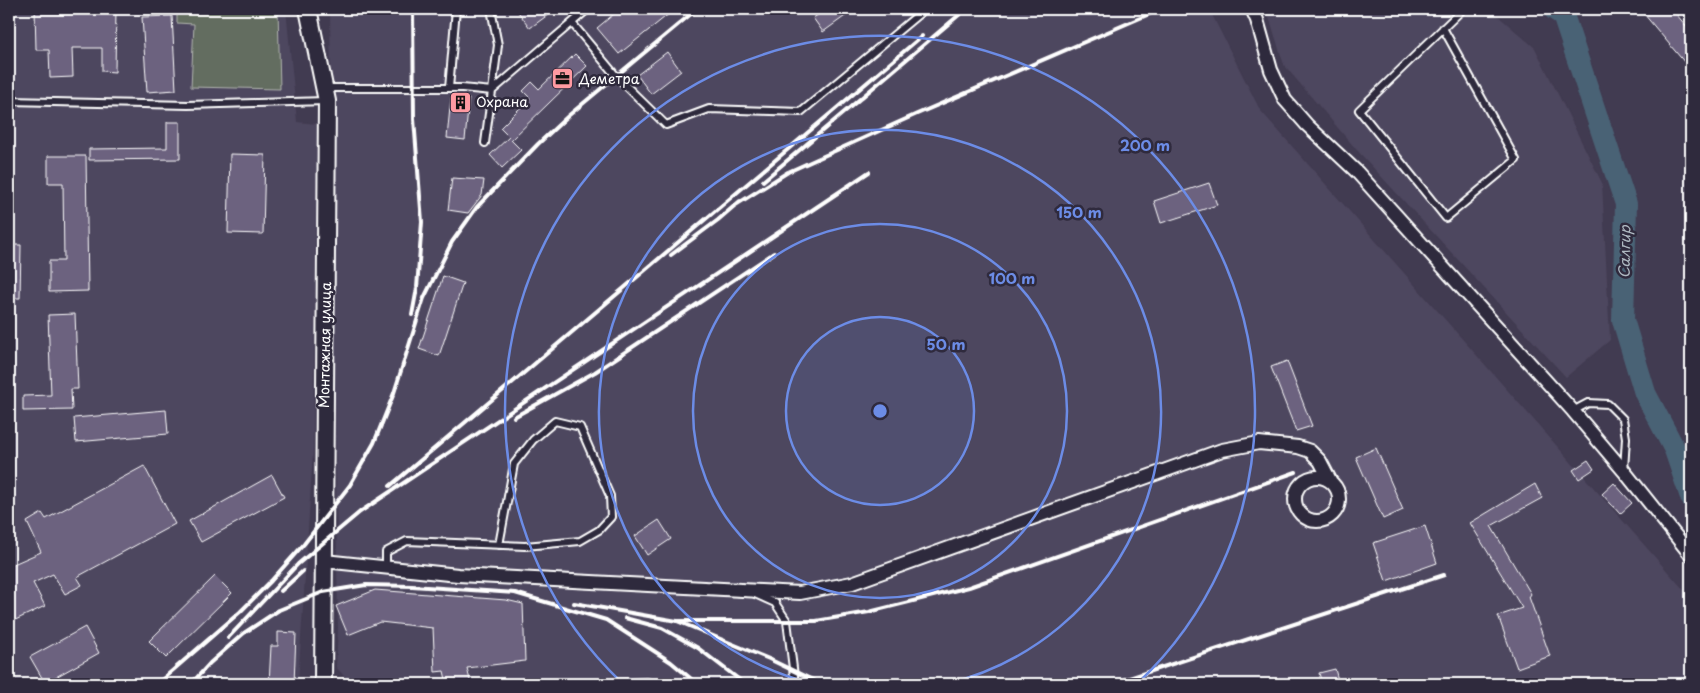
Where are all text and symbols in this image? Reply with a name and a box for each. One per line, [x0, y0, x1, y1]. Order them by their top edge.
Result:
office icon: Деметра [551, 67, 575, 91]
place label: Деметра [578, 68, 640, 89]
building icon: Охрана [448, 90, 472, 114]
place label: Охрана [476, 91, 528, 112]
text: 200 m [1120, 133, 1170, 156]
text: 150 m [1056, 200, 1102, 223]
water label: Салгир [1612, 224, 1635, 279]
text: 100 m [989, 266, 1035, 289]
street label: Монтажная улица [313, 281, 336, 408]
text: 50 m [927, 332, 965, 355]
centre of rings [871, 402, 889, 420]

